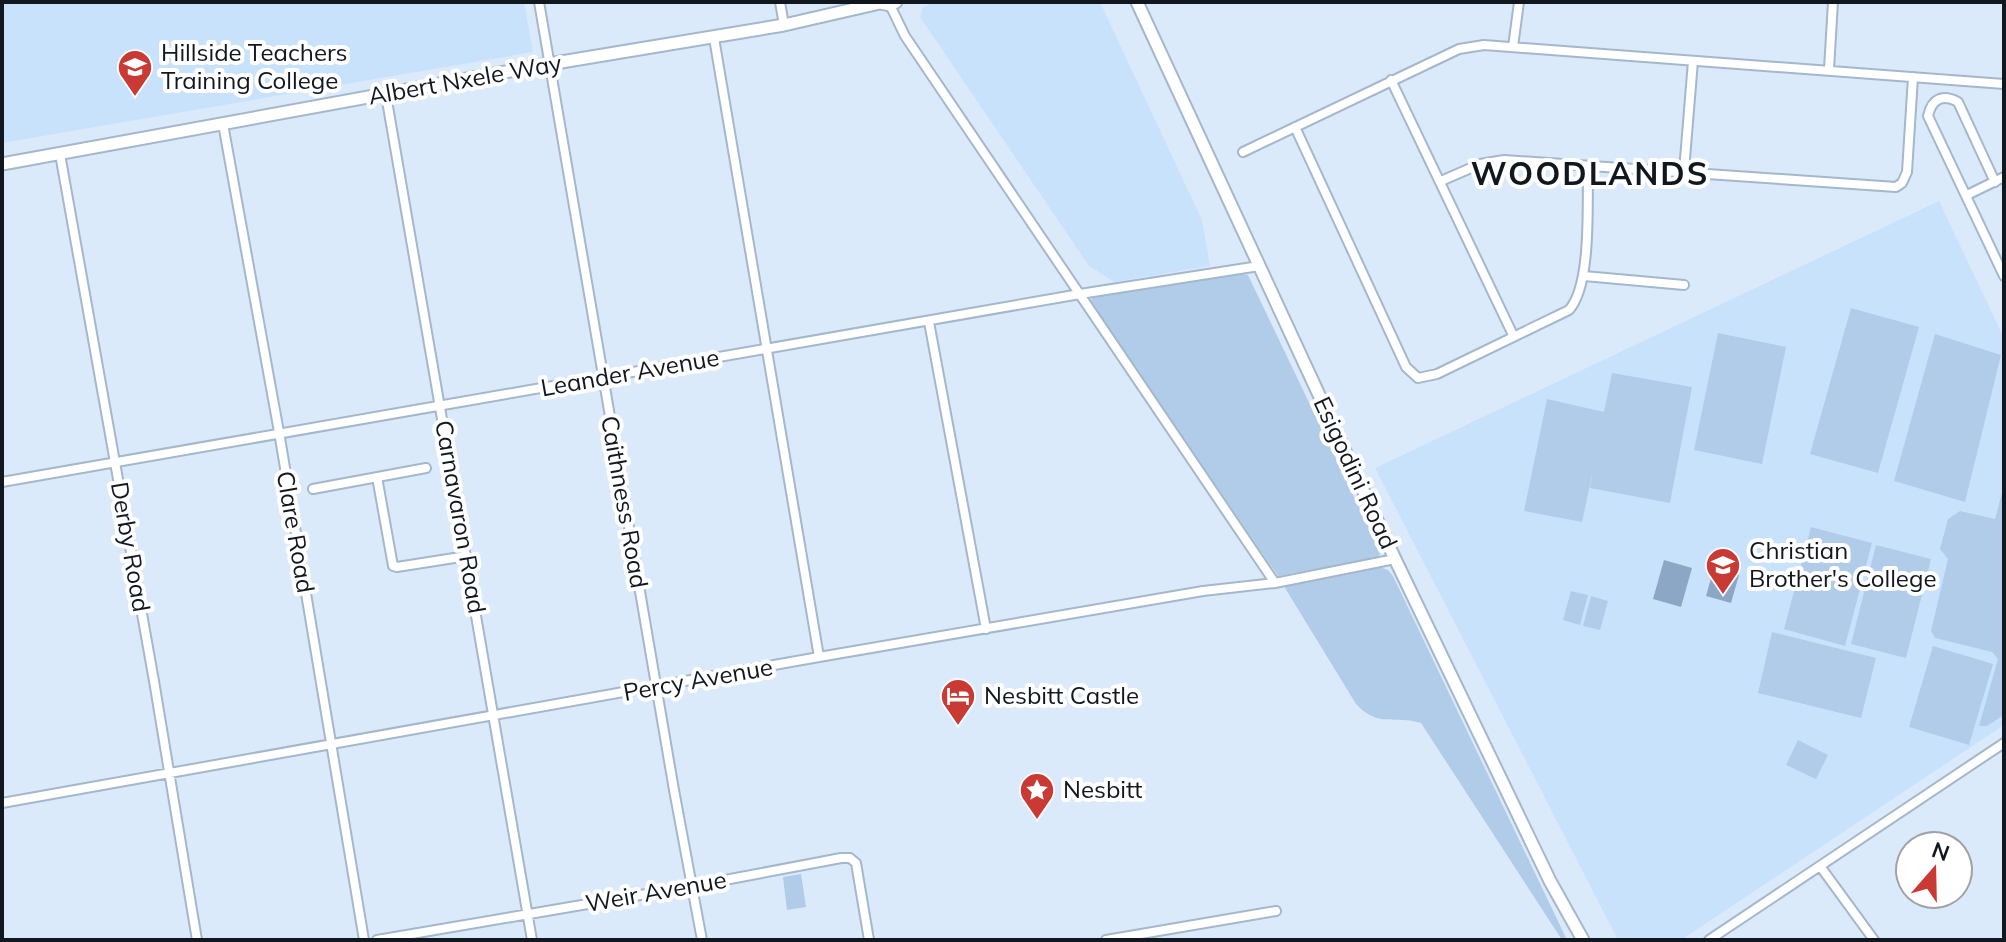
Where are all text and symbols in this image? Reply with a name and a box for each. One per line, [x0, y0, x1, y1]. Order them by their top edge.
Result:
place label: Hillside Teachers Training College [161, 37, 347, 95]
street label: Albert Nxele Way [366, 47, 564, 111]
school or university icon: Hillside Teachers Training College [116, 48, 154, 98]
district label: WOODLANDS [1471, 153, 1709, 193]
street label: Leander Avenue [538, 342, 721, 402]
street label: Esigodini Road [1308, 392, 1404, 554]
street label: Caithness Road [595, 413, 655, 590]
street label: Carnavaron Road [429, 418, 493, 616]
street label: Clare Road [271, 469, 321, 595]
street label: Derby Road [105, 479, 157, 614]
place label: Christian Brother's College [1749, 535, 1936, 593]
school or university icon: Christian Brother's College [1704, 546, 1742, 596]
street label: Percy Avenue [621, 651, 775, 707]
hotel icon: Nesbitt Castle [939, 677, 977, 727]
place label: Nesbitt Castle [984, 680, 1139, 710]
place icon: Nesbitt [1018, 771, 1056, 821]
place label: Nesbitt [1063, 774, 1142, 804]
north arrow [1894, 830, 1974, 910]
text: N [1928, 835, 1953, 867]
street label: Weir Avenue [583, 864, 729, 918]

